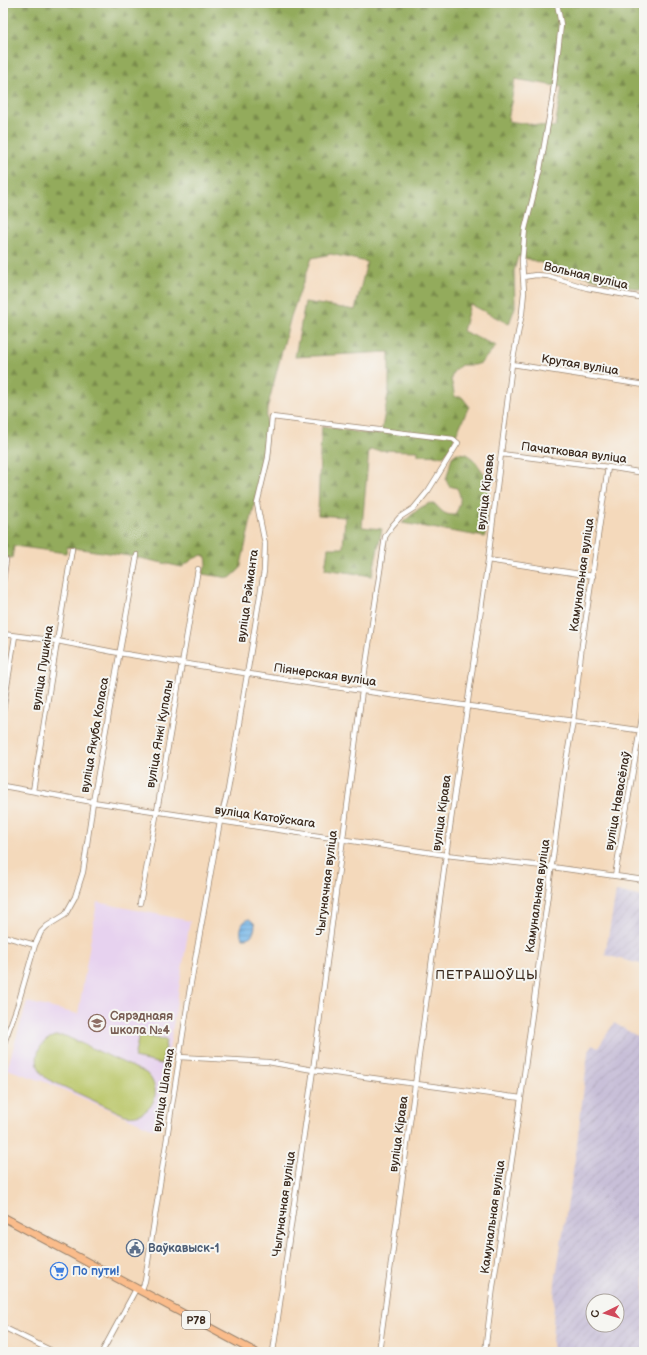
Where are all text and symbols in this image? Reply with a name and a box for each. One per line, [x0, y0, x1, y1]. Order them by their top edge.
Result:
street label: Вольная вуліца [542, 259, 630, 293]
street label: Крутая вуліца [540, 351, 620, 379]
street label: Пачатковая вуліца [520, 439, 628, 467]
street label: вуліца Кірава [474, 453, 498, 531]
street label: Камунальная вуліца [567, 517, 597, 633]
street label: вуліца Рэйманта [234, 548, 262, 644]
street label: вуліца Пушкіна [29, 624, 57, 712]
street label: Піянерская вуліца [273, 660, 377, 690]
street label: вуліца Якуба Коласа [77, 676, 113, 794]
street label: вуліца Янкі Купалы [143, 679, 177, 789]
street label: вуліца Навасёлаў [602, 750, 634, 852]
street label: вуліца Кірава [429, 774, 455, 852]
street label: вуліца Катоўскага [214, 803, 316, 831]
street label: Чыгуначная вуліца [313, 829, 341, 937]
street label: Камунальная вуліца [523, 838, 553, 954]
district label: ПЕТРАШОЎЦЫ [435, 967, 539, 983]
place label: Сярэднаяя школа №4 [110, 1009, 173, 1038]
school or university icon: Сярэднаяя школа №4 [87, 1013, 107, 1033]
street label: вуліца Шапэна [150, 1047, 178, 1133]
street label: вуліца Кірава [386, 1095, 412, 1173]
street label: Чыгуначная вуліца [269, 1150, 299, 1258]
street label: Камунальная вуліца [478, 1159, 508, 1275]
public building icon: Ваўкавыск-1 [125, 1238, 145, 1258]
place label: Ваўкавыск-1 [148, 1241, 220, 1256]
supermarket icon: По пути! [49, 1261, 69, 1281]
place label: По пути! [72, 1264, 119, 1279]
north arrow [585, 1293, 625, 1333]
text: С [589, 1309, 602, 1318]
road number: Р78 [182, 1311, 210, 1329]

